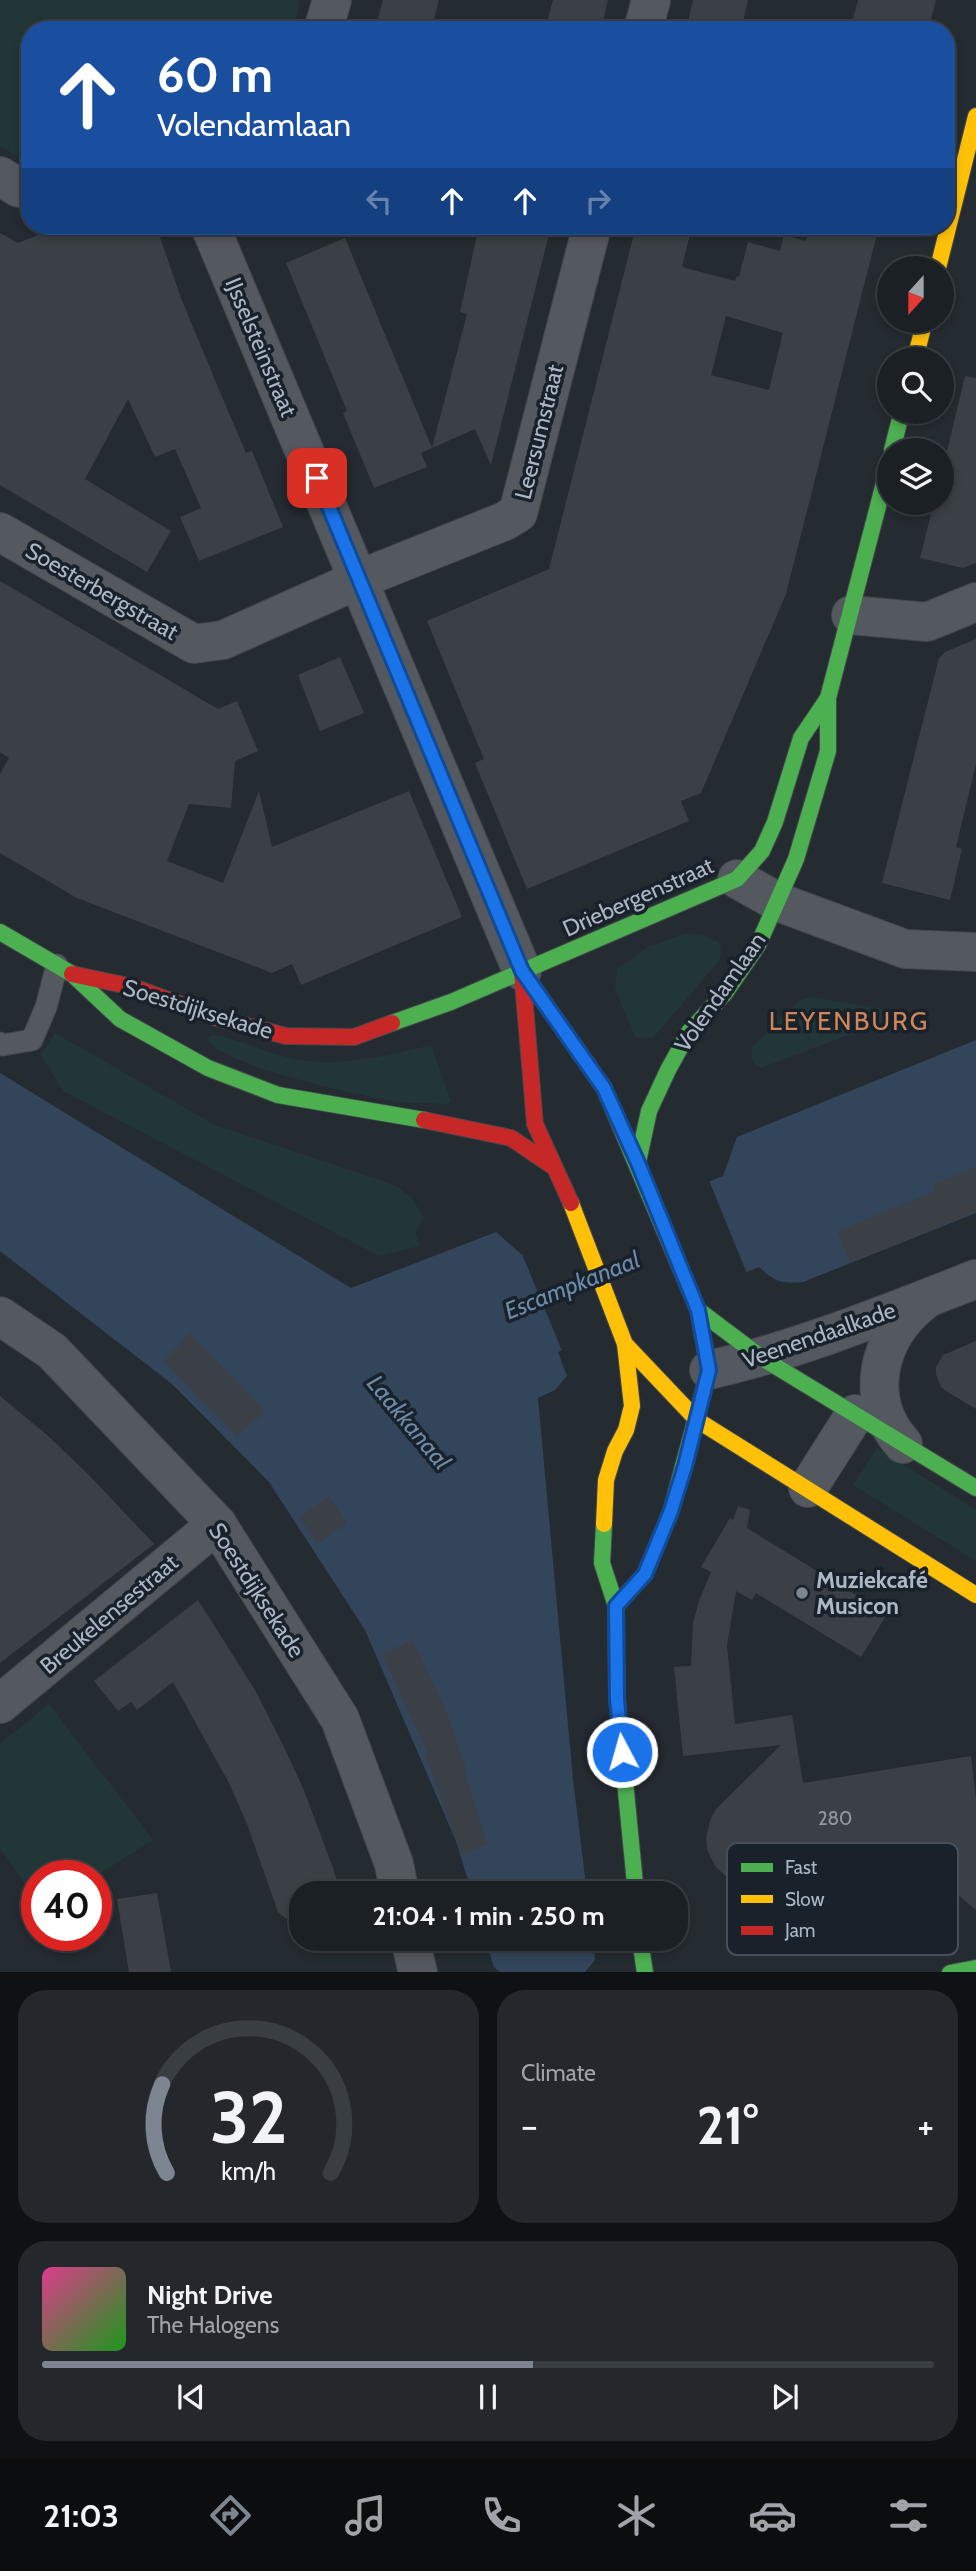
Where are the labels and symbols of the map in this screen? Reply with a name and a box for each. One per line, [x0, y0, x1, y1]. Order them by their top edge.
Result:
north arrow [877, 256, 954, 332]
street label: IJsselsteinstraat [219, 273, 303, 421]
street label: Leersumstraat [509, 362, 569, 502]
pin [287, 448, 347, 508]
street label: Soesterbergstraat [21, 536, 183, 646]
street label: Driebergenstraat [558, 851, 718, 943]
street label: Volendamlaan [668, 927, 772, 1057]
street label: Soestdijksekade [120, 973, 276, 1045]
district label: LEYENBURG [769, 1005, 929, 1037]
water label: Escampkanaal [500, 1245, 644, 1325]
street label: Veenendaalkade [739, 1296, 899, 1374]
water label: Laakkanaal [361, 1369, 457, 1475]
street label: Soestdijksekade [203, 1517, 311, 1663]
street label: Breukelensestraat [34, 1548, 184, 1680]
place label: Muziekcafé Musicon [816, 1566, 928, 1620]
marker: Muziekcafé Musicon [794, 1585, 810, 1601]
position arrow [585, 1715, 659, 1789]
house number: 280 [818, 1807, 852, 1830]
legend [727, 1843, 958, 1955]
text: Fast [785, 1856, 818, 1879]
speed limit sign: 40 [21, 1860, 112, 1951]
text: Slow [785, 1888, 825, 1911]
text: Jam [784, 1919, 815, 1942]

